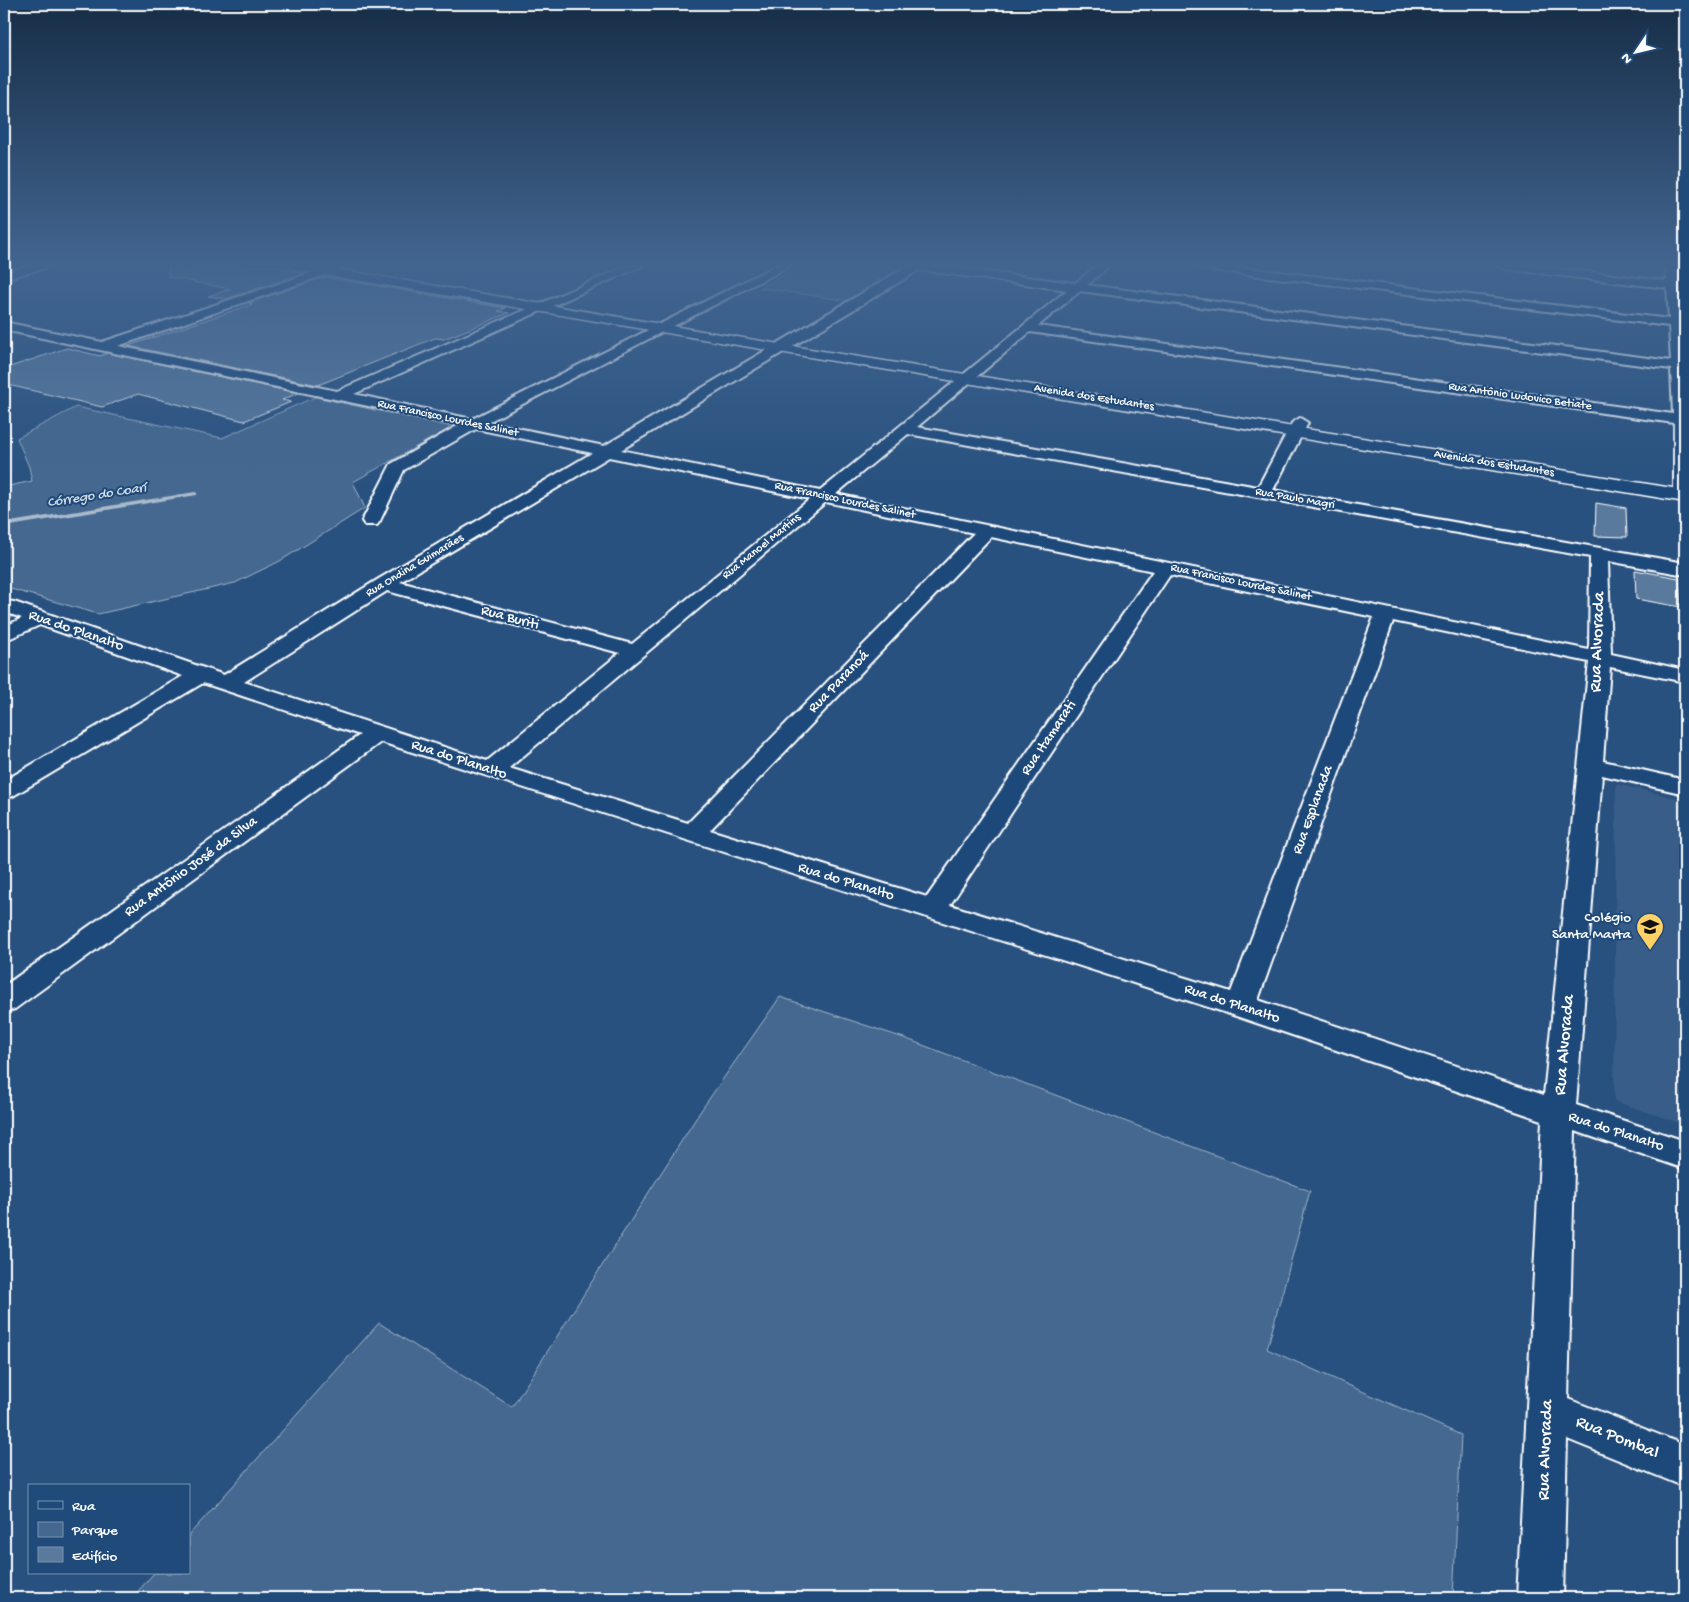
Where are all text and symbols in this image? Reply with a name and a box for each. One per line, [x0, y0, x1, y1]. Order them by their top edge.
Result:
north arrow [1612, 28, 1662, 78]
text: N [1618, 49, 1637, 67]
street label: Rua Antônio Ludovico Betiate [1447, 380, 1593, 414]
street label: Avenida dos Estudantes [1033, 382, 1156, 414]
street label: Rua Francisco Lourdes Salinet [376, 397, 521, 441]
street label: Avenida dos Estudantes [1433, 448, 1556, 480]
water label: Córrego do Coarí [46, 479, 151, 512]
street label: Rua Francisco Lourdes Salinet [773, 479, 918, 523]
street label: Rua Paulo Magri [1254, 485, 1336, 513]
street label: Rua Manoel Martins [720, 511, 804, 583]
street label: Rua Ondina Guimarães [364, 531, 467, 601]
street label: Rua Francisco Lourdes Salinet [1169, 561, 1314, 605]
street label: Rua Alvorada [1586, 590, 1610, 693]
street label: Rua Buriti [479, 602, 541, 634]
street label: Rua do Planalto [26, 606, 126, 656]
street label: Rua Paranoá [805, 646, 874, 717]
street label: Rua Itamarati [1017, 697, 1081, 779]
street label: Rua do Planalto [409, 736, 509, 784]
street label: Rua Esplanada [1289, 762, 1338, 857]
street label: Rua Antônio José da Silva [121, 812, 262, 921]
street label: Rua do Planalto [796, 859, 896, 905]
place label: Colégio Santa Marta [1552, 909, 1632, 944]
school or university icon: Colégio Santa Marta [1635, 912, 1665, 951]
street label: Rua do Planalto [1182, 980, 1282, 1028]
street label: Rua Alvorada [1550, 993, 1580, 1096]
street label: Rua do Planalto [1566, 1108, 1666, 1156]
street label: Rua Alvorada [1534, 1398, 1558, 1501]
street label: Rua Pombal [1572, 1412, 1662, 1464]
legend [28, 1484, 190, 1574]
text: Rua [72, 1498, 96, 1516]
text: Parque [71, 1522, 118, 1540]
text: Edifício [72, 1548, 118, 1566]

